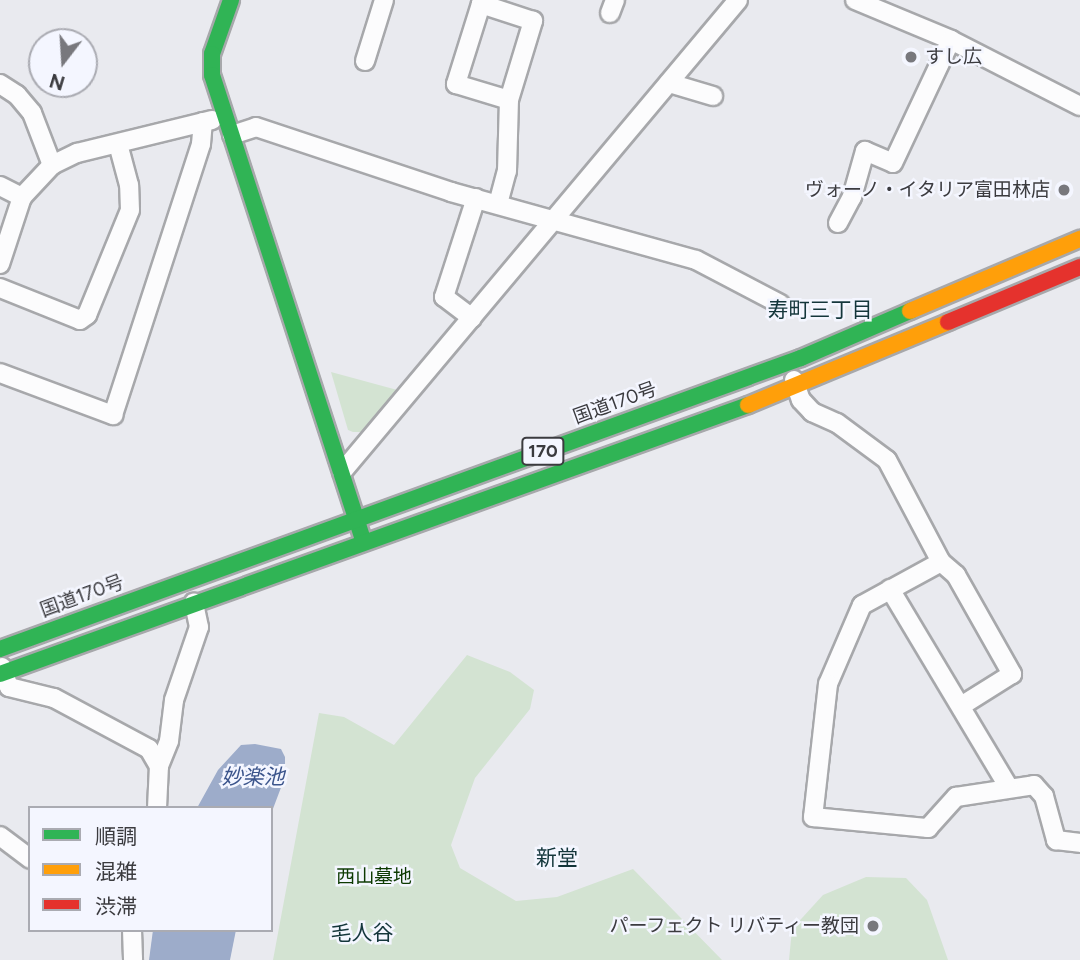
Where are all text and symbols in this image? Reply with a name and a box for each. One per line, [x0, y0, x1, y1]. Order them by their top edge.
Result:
north arrow [28, 28, 98, 98]
place label: すし広 [925, 46, 982, 68]
marker: すし広 [903, 49, 919, 65]
text: N [47, 69, 68, 95]
place label: ヴォーノ・イタリア富田林店 [803, 179, 1050, 201]
marker: ヴォーノ・イタリア富田林店 [1056, 182, 1072, 198]
district label: 寿町三丁目 [768, 297, 872, 323]
street label: 国道170号 [570, 377, 660, 429]
road number: 170 [520, 436, 566, 466]
street label: 国道170号 [37, 570, 127, 622]
water label: 妙楽池 [222, 764, 284, 790]
legend [28, 806, 273, 932]
text: 順調 [95, 824, 137, 849]
district label: 新堂 [536, 845, 578, 871]
text: 混雑 [95, 859, 137, 884]
park label: 西山墓地 [336, 866, 412, 888]
text: 渋滞 [95, 894, 137, 919]
place label: パーフェクト リバティー教団 [607, 915, 859, 937]
marker: パーフェクト リバティー教団 [865, 918, 881, 934]
district label: 毛人谷 [331, 920, 393, 946]

